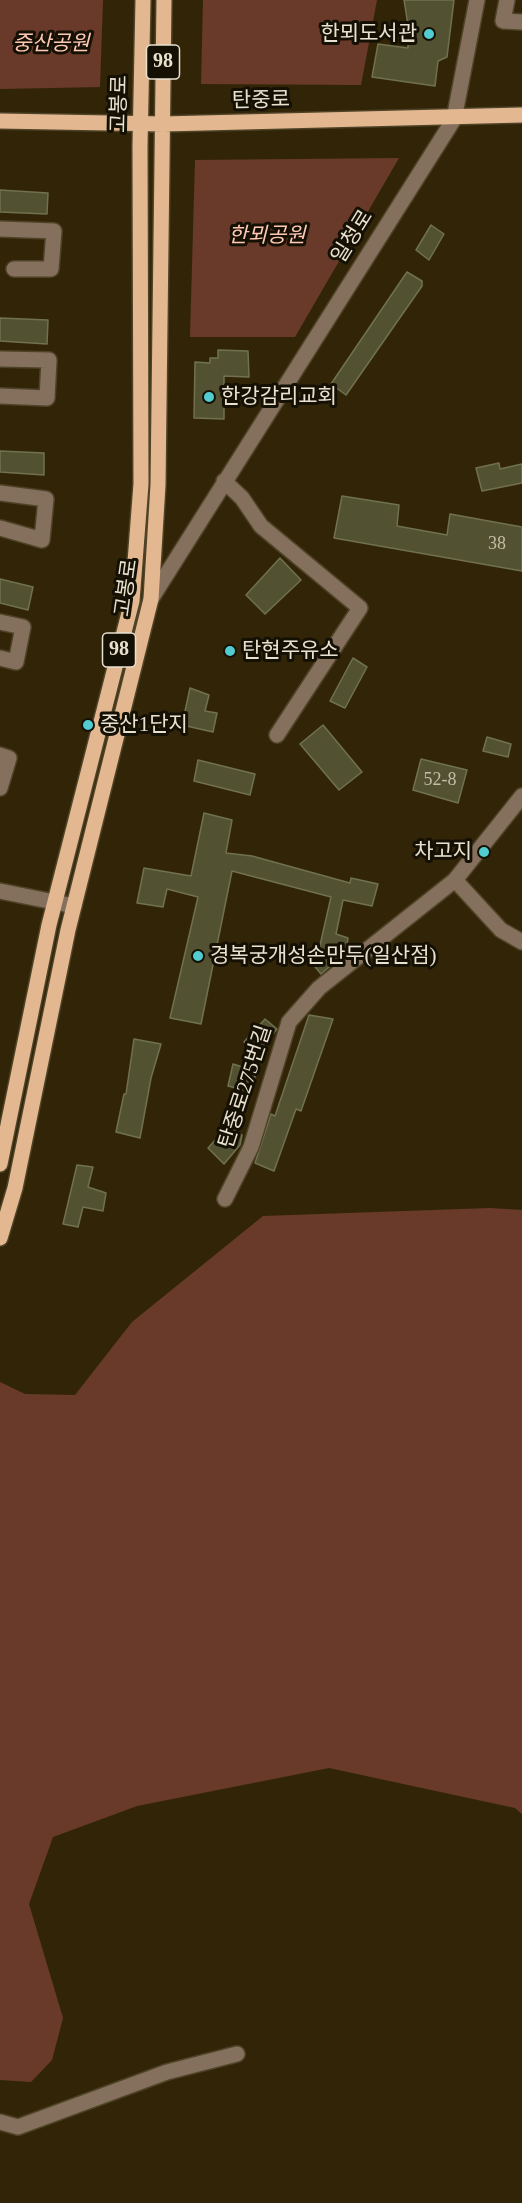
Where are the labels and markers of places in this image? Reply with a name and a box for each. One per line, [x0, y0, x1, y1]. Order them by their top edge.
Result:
place label: 한뫼도서관 [320, 21, 417, 47]
marker: 한뫼도서관 [422, 27, 436, 41]
place label: 한강감리교회 [221, 384, 337, 410]
marker: 한강감리교회 [202, 390, 216, 404]
place label: 탄현주유소 [242, 638, 339, 664]
marker: 탄현주유소 [223, 644, 237, 658]
place label: 중산1단지 [100, 712, 188, 738]
marker: 중산1단지 [81, 718, 95, 732]
place label: 차고지 [414, 839, 472, 865]
marker: 차고지 [477, 845, 491, 859]
place label: 경복궁개성손만두(일산점) [210, 943, 437, 969]
marker: 경복궁개성손만두(일산점) [191, 949, 205, 963]

